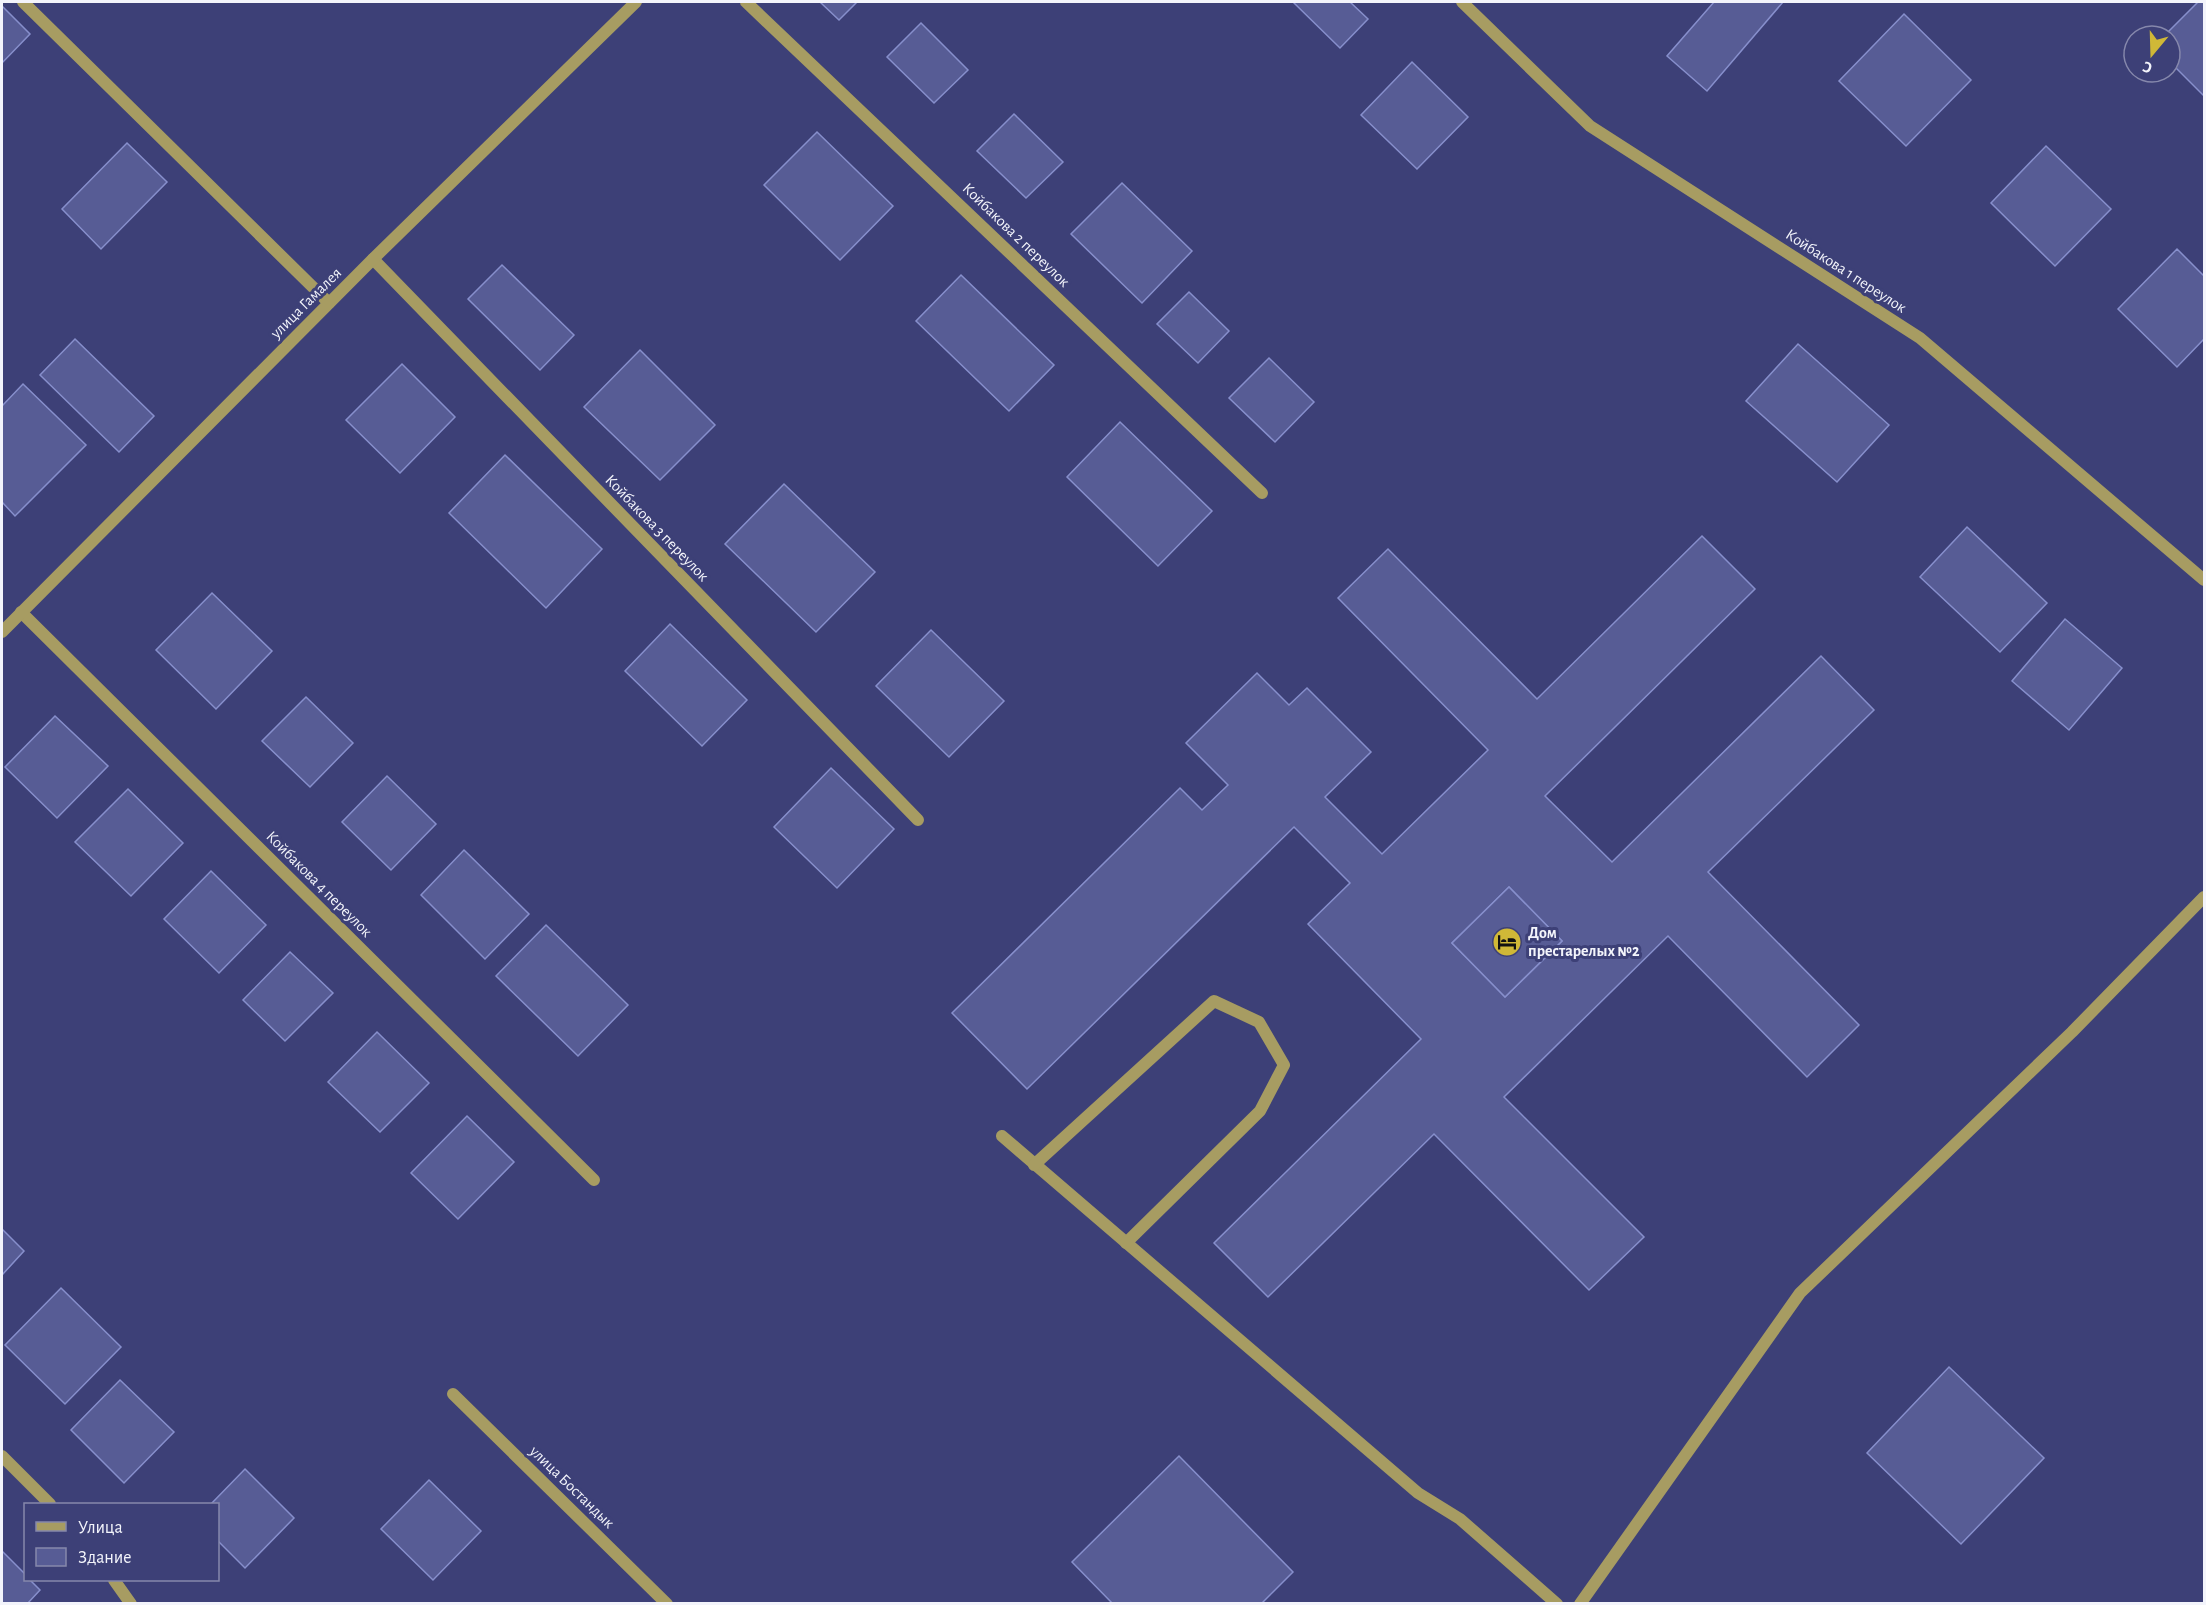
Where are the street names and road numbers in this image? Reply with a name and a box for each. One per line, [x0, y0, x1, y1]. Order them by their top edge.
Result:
street label: Койбакова 2 переулок [959, 180, 1073, 291]
street label: Койбакова 1 переулок [1782, 226, 1910, 317]
street label: улица Гамалея [267, 265, 345, 343]
street label: Койбакова 3 переулок [601, 472, 712, 586]
street label: Койбакова 4 переулок [262, 828, 375, 941]
street label: улица Бостандык [525, 1442, 618, 1532]

